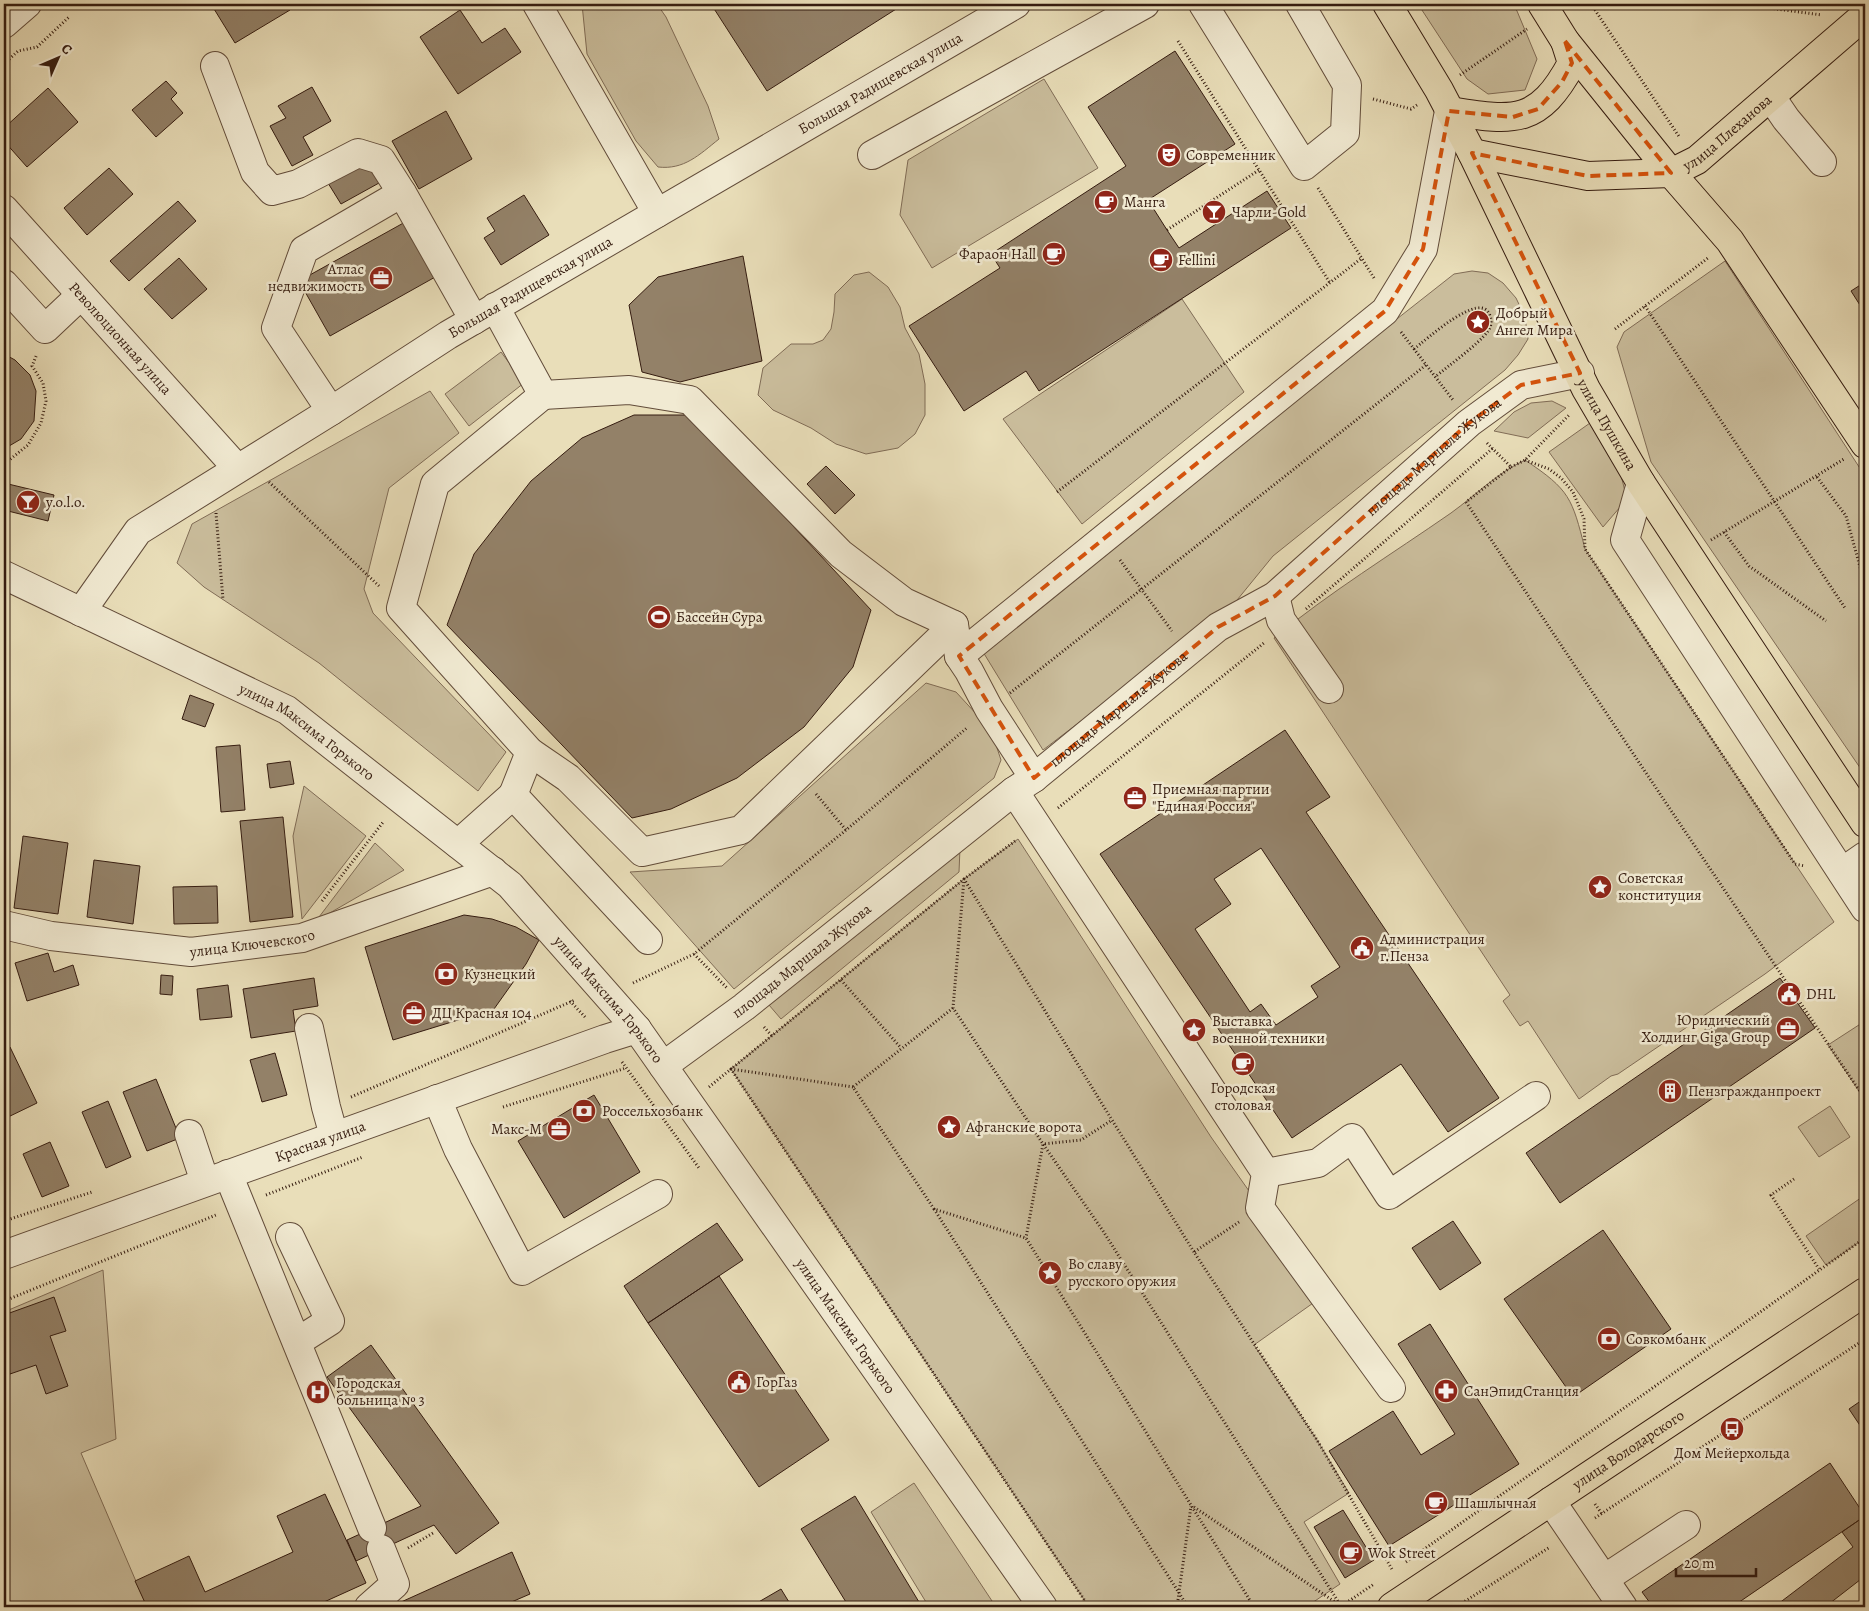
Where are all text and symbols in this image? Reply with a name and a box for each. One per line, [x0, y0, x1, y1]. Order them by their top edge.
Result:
street label: Большая Радищевская улица [794, 27, 966, 139]
north arrow [32, 32, 82, 82]
text: С [57, 39, 77, 59]
street label: улица Плеханова [1679, 90, 1776, 176]
theatre icon: Современник [1156, 142, 1182, 168]
place label: Современник [1186, 145, 1276, 165]
cafe icon: Манга [1093, 189, 1119, 215]
place label: Манга [1124, 192, 1165, 212]
bar icon: Чарли-Gold [1201, 199, 1227, 225]
place label: Чарли-Gold [1232, 202, 1307, 222]
street label: Большая Радищевская улица [444, 231, 616, 343]
cafe icon: Фараон Hall [1041, 241, 1067, 267]
place label: Фараон Hall [959, 244, 1036, 264]
cafe icon: Fellini [1148, 247, 1174, 273]
place label: Fellini [1178, 250, 1216, 270]
place label: Атлас недвижимость [268, 259, 364, 296]
office icon: Атлас недвижимость [368, 265, 394, 291]
street label: Революционная улица [64, 278, 176, 399]
place label: Добрый Ангел Мира [1495, 303, 1573, 340]
place icon: Добрый Ангел Мира [1465, 309, 1491, 335]
street label: улица Пушкина [1572, 375, 1641, 474]
street label: площадь Маршала Жукова [1361, 393, 1505, 520]
bar icon: y.o.l.o. [15, 489, 41, 515]
place label: y.o.l.o. [45, 492, 86, 512]
sports icon: Бассейн Сура [646, 604, 672, 630]
place label: Бассейн Сура [676, 607, 763, 627]
street label: площадь Маршала Жукова [1045, 646, 1192, 771]
street label: улица Максима Горького [235, 678, 379, 785]
place label: Приемная партии "Единая Россия" [1152, 779, 1270, 816]
office icon: Приемная партии "Единая Россия" [1122, 785, 1148, 811]
place label: Советская конституция [1618, 868, 1702, 905]
place icon: Советская конституция [1587, 874, 1613, 900]
street label: площадь Маршала Жукова [728, 899, 875, 1023]
street label: улица Ключевского [188, 924, 318, 962]
place label: Администрация г.Пенза [1379, 929, 1485, 966]
street label: улица Максима Горького [548, 931, 668, 1067]
public building icon: Администрация г.Пенза [1349, 935, 1375, 961]
bank icon: Кузнецкий [433, 961, 459, 987]
place label: Кузнецкий [464, 964, 536, 984]
public building icon: DHL [1776, 981, 1802, 1007]
place label: DHL [1806, 984, 1836, 1004]
office icon: ДЦ Красная 104 [401, 1000, 427, 1026]
place label: ДЦ Красная 104 [432, 1003, 532, 1023]
place label: Юридичеcкий Холдинг Giga Group [1641, 1010, 1770, 1047]
place label: Выставка военной техники [1212, 1011, 1325, 1048]
office icon: Юридичеcкий Холдинг Giga Group [1775, 1016, 1801, 1042]
place icon: Выставка военной техники [1181, 1017, 1207, 1043]
cafe icon: Городская столовая [1230, 1051, 1256, 1077]
place label: Городская столовая [1211, 1078, 1275, 1115]
building icon: Пензгражданпроект [1657, 1078, 1683, 1104]
place label: Пензгражданпроект [1688, 1081, 1821, 1101]
bank icon: Россельхозбанк [571, 1098, 597, 1124]
place label: Россельхозбанк [602, 1101, 703, 1121]
place icon: Афганские ворота [936, 1114, 962, 1140]
street label: Красная улица [272, 1116, 368, 1167]
office icon: Макс-М [546, 1116, 572, 1142]
place label: Афганские ворота [965, 1117, 1082, 1137]
place label: Макс-М [491, 1119, 542, 1139]
street label: улица Максима Горького [791, 1254, 900, 1398]
place label: Во славу русского оружия [1068, 1254, 1176, 1291]
place icon: Во славу русского оружия [1037, 1260, 1063, 1286]
bank icon: Совкомбанк [1596, 1326, 1622, 1352]
place label: Совкомбанк [1626, 1329, 1706, 1349]
public building icon: ГорГаз [726, 1369, 752, 1395]
place label: ГорГаз [756, 1372, 797, 1392]
place label: Городская больница № 3 [336, 1373, 425, 1410]
pharmacy icon: СанЭпидСтанция [1433, 1378, 1459, 1404]
hospital icon: Городская больница № 3 [305, 1379, 331, 1405]
place label: СанЭпидСтанция [1464, 1381, 1579, 1401]
street label: улица Володарского [1568, 1405, 1688, 1495]
bus stop icon: Дом Мейерхольда [1719, 1416, 1745, 1442]
place label: Дом Мейерхольда [1674, 1443, 1790, 1463]
cafe icon: Шашлычная [1423, 1490, 1449, 1516]
place label: Шашлычная [1454, 1493, 1536, 1513]
cafe icon: Wok Street [1338, 1540, 1364, 1566]
place label: Wok Street [1367, 1543, 1436, 1563]
scale bar [1676, 1546, 1756, 1578]
text: 20 m [1684, 1553, 1715, 1573]

